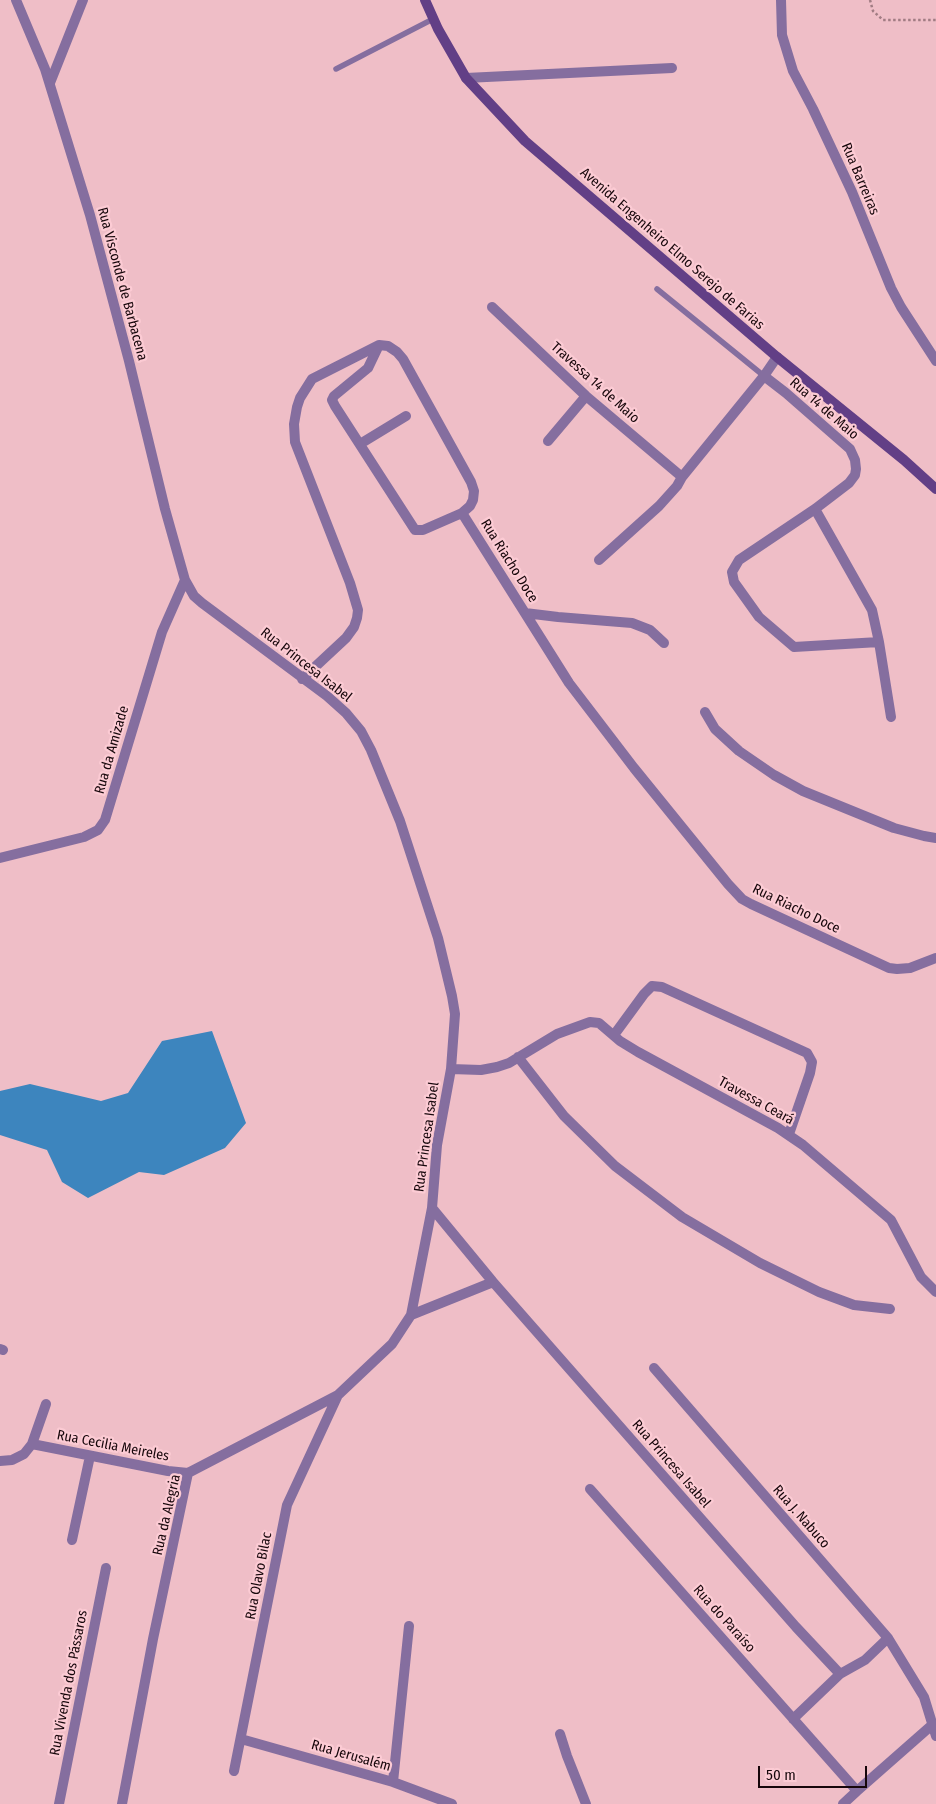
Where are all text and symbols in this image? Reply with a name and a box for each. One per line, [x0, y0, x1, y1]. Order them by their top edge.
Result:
street label: Rua Barreiras [837, 140, 883, 218]
street label: Avenida Engenheiro Elmo Serejo de Farias [576, 164, 768, 334]
street label: Rua Visconde de Barbacena [93, 205, 151, 363]
street label: Travessa 14 de Maio [547, 339, 643, 427]
street label: Rua 14 de Maio [786, 374, 862, 444]
street label: Rua Riacho Doce [477, 516, 541, 606]
street label: Rua Princesa Isabel [257, 624, 355, 706]
street label: Rua da Amizade [91, 704, 133, 796]
street label: Rua Riacho Doce [749, 881, 843, 937]
street label: Travessa Ceará [715, 1073, 797, 1129]
street label: Rua Princesa Isabel [411, 1081, 443, 1193]
street label: Rua Princesa Isabel [628, 1417, 714, 1511]
street label: Rua Cecilia Meireles [55, 1427, 171, 1465]
street label: Rua da Alegria [150, 1473, 184, 1557]
street label: Rua J. Nabuco [769, 1482, 833, 1552]
street label: Rua Olavo Bilac [242, 1531, 276, 1621]
street label: Rua do Paraíso [689, 1582, 759, 1656]
street label: Rua Vivenda dos Pássaros [47, 1609, 91, 1757]
street label: Rua Jerusalém [309, 1737, 393, 1775]
scale bar [761, 1756, 870, 1788]
text: 50 m [766, 1766, 796, 1784]

